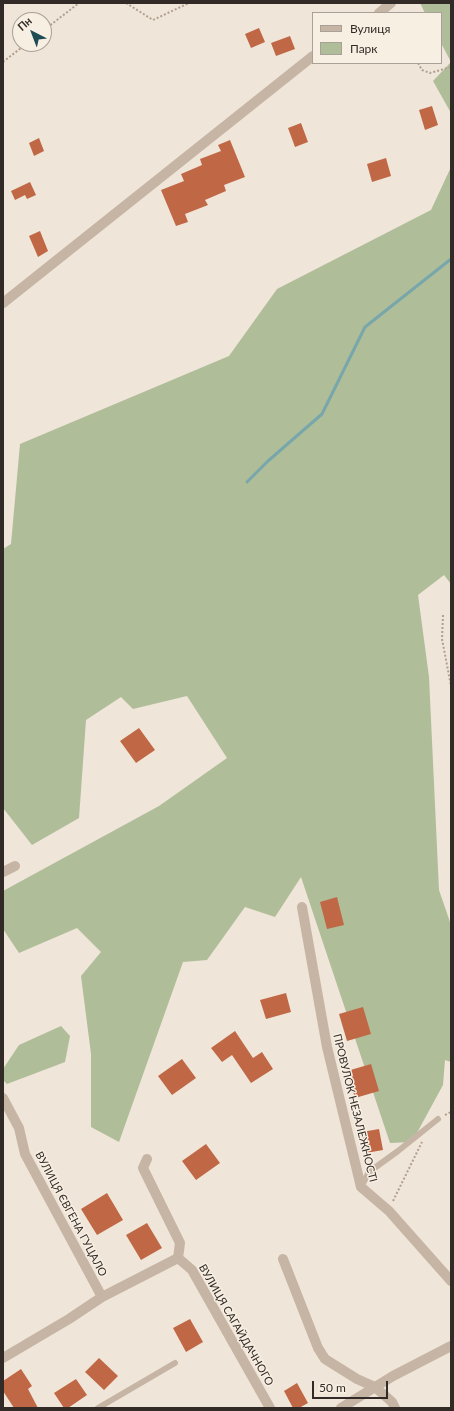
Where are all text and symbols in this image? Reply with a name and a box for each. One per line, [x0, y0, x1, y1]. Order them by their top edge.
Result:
north arrow [12, 12, 52, 52]
legend [312, 12, 442, 64]
text: Пн [15, 14, 34, 33]
text: Вулиця [350, 21, 390, 36]
text: Парк [350, 41, 378, 56]
street label: ПРОВУЛОК НЕЗАЛЕЖНОСТІ [330, 1033, 380, 1183]
street label: ВУЛИЦЯ ЄВГЕНА ГУЦАЛО [32, 1149, 110, 1279]
street label: ВУЛИЦЯ САГАЙДАЧНОГО [196, 1262, 276, 1388]
scale bar [314, 1373, 390, 1399]
text: 50 m [319, 1380, 346, 1395]

